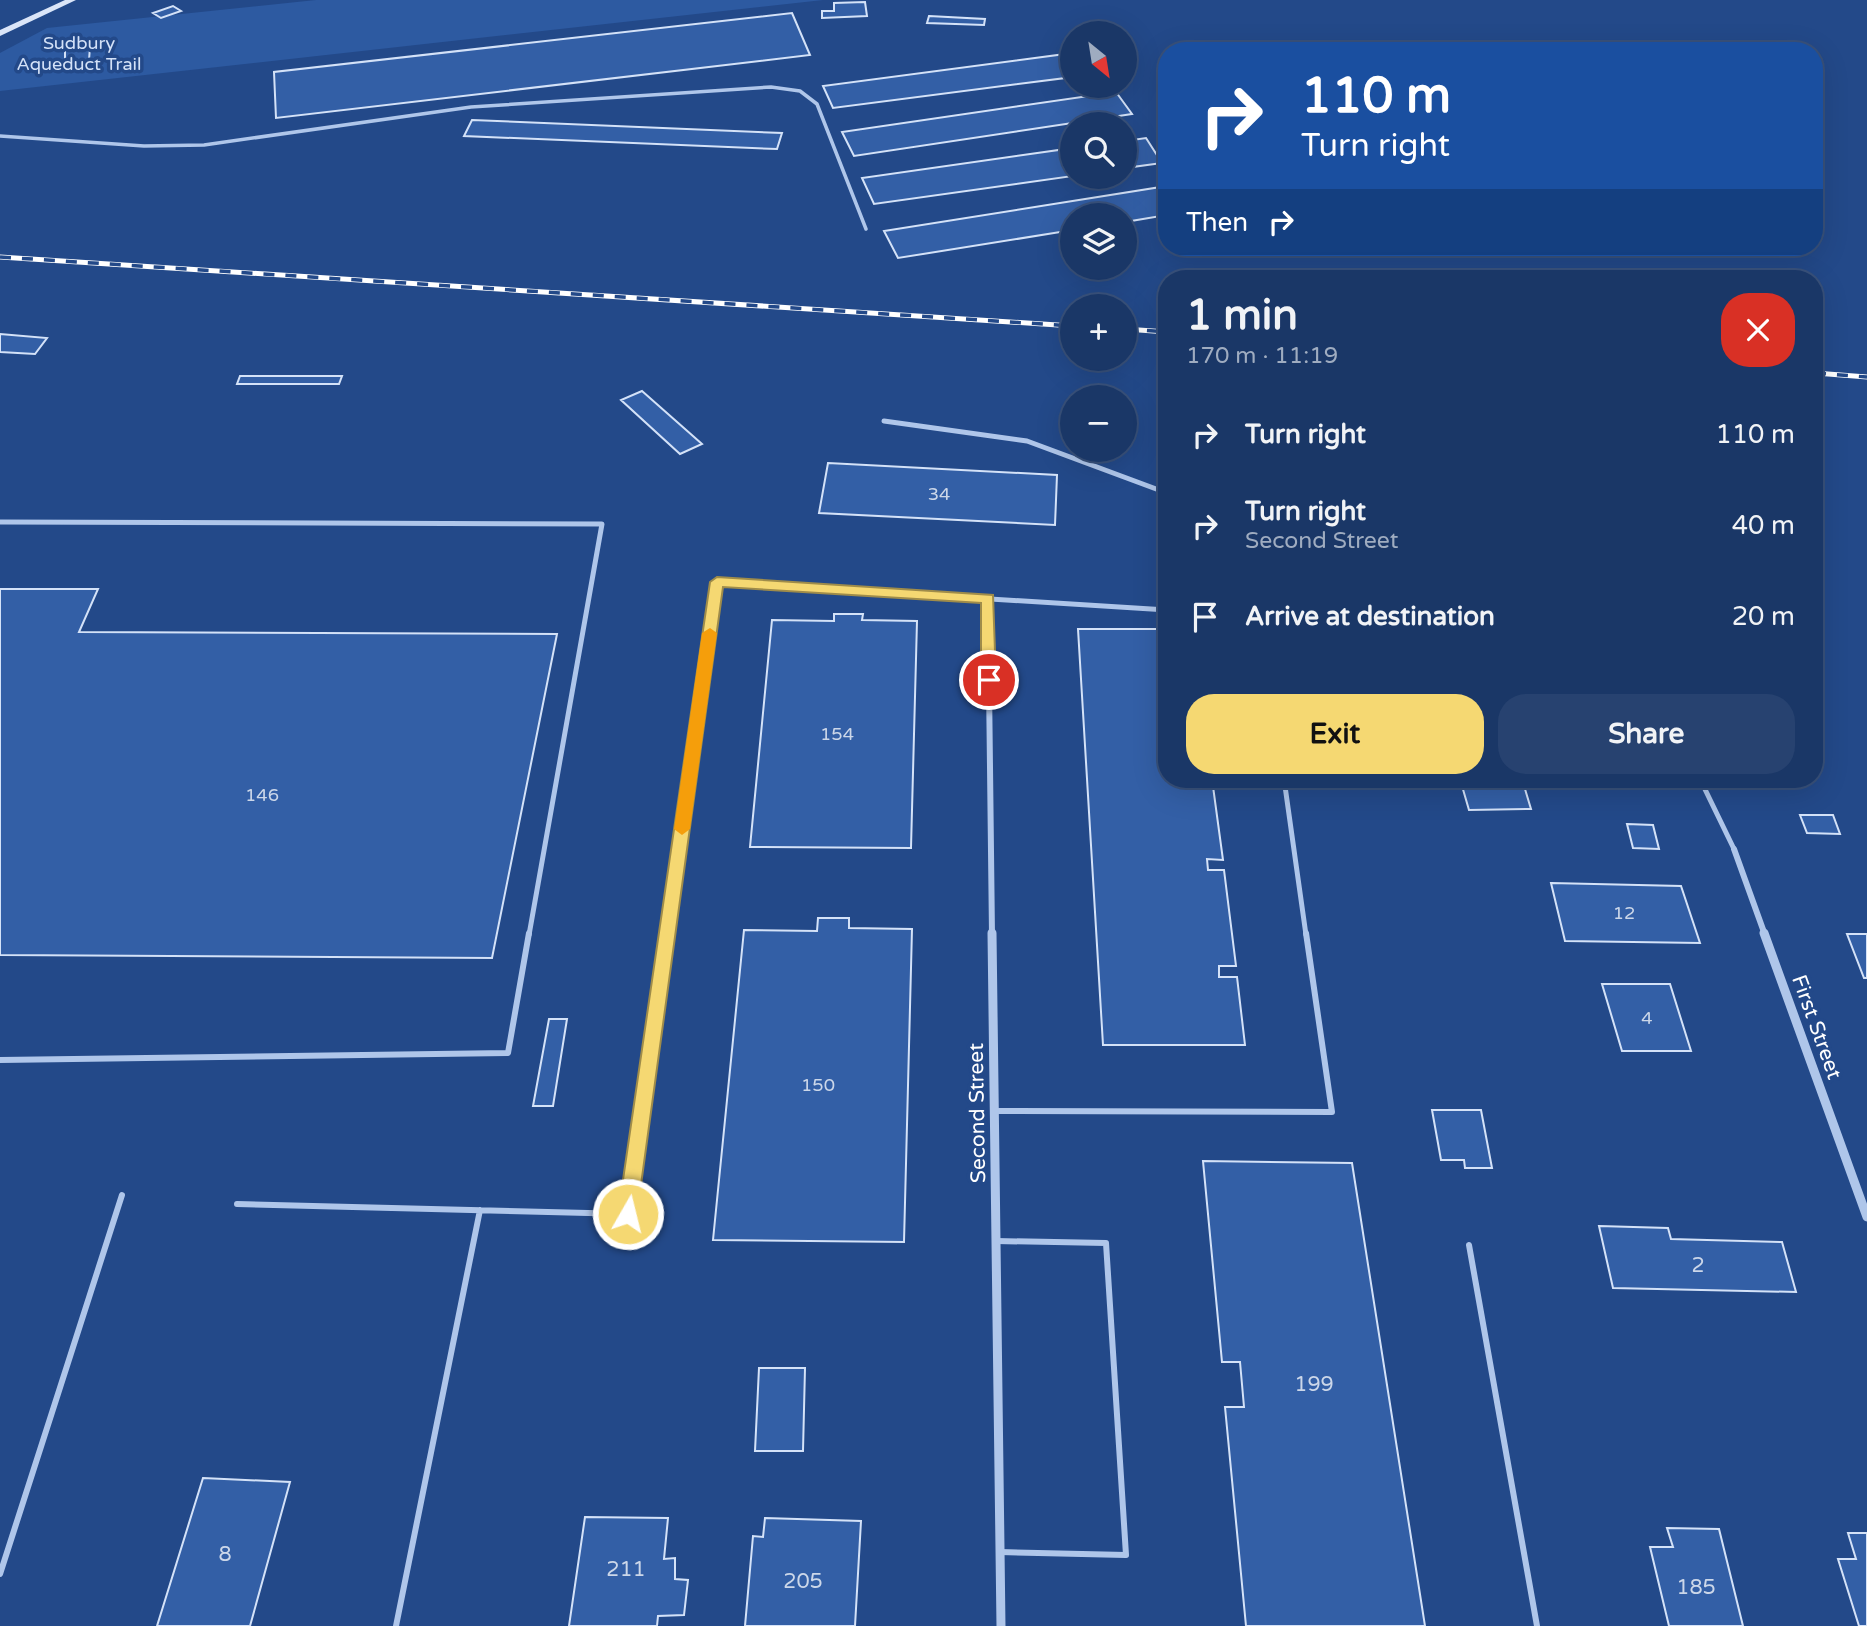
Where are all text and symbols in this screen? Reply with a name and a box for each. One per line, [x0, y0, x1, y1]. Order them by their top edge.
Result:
north arrow [1060, 21, 1138, 98]
map controls [1060, 21, 1137, 462]
park label: Sudbury Aqueduct Trail [16, 32, 142, 75]
text: 110 m [1301, 67, 1451, 126]
icon: right [1186, 70, 1277, 161]
button: search [1060, 112, 1137, 189]
text: Turn right [1301, 127, 1450, 165]
button: layers [1060, 203, 1137, 280]
icon: right [1262, 203, 1300, 241]
text: Then [1186, 207, 1248, 238]
text: 1 min [1186, 290, 1298, 341]
button: close [1721, 293, 1795, 367]
button: + [1060, 294, 1137, 371]
text: 170 m · 11:19 [1186, 342, 1338, 370]
button: − [1060, 385, 1137, 462]
icon: right [1186, 416, 1224, 454]
text: Turn right [1245, 419, 1366, 450]
text: 110 m [1715, 419, 1795, 450]
house number: 34 [928, 483, 950, 505]
text: Turn right [1245, 496, 1366, 527]
icon: right [1186, 507, 1224, 545]
text: 40 m [1732, 510, 1795, 541]
text: Second Street [1245, 527, 1399, 555]
icon: arrive [1186, 598, 1224, 636]
text: Arrive at destination [1245, 601, 1495, 632]
text: 20 m [1732, 601, 1795, 632]
pin [959, 650, 1019, 710]
icon: arrive [970, 661, 1008, 699]
button: Exit [1186, 694, 1484, 774]
button: Share [1498, 694, 1795, 774]
house number: 154 [820, 723, 854, 745]
house number: 146 [245, 784, 279, 806]
house number: 12 [1613, 902, 1635, 924]
street label: First Street [1786, 972, 1847, 1083]
house number: 4 [1641, 1007, 1653, 1029]
street label: Second Street [964, 1043, 991, 1183]
house number: 150 [801, 1074, 835, 1096]
position arrow [591, 1177, 665, 1251]
house number: 2 [1691, 1253, 1705, 1278]
house number: 199 [1294, 1372, 1334, 1397]
house number: 8 [218, 1542, 232, 1567]
house number: 211 [606, 1557, 646, 1582]
house number: 205 [783, 1569, 823, 1594]
house number: 185 [1676, 1575, 1716, 1600]

